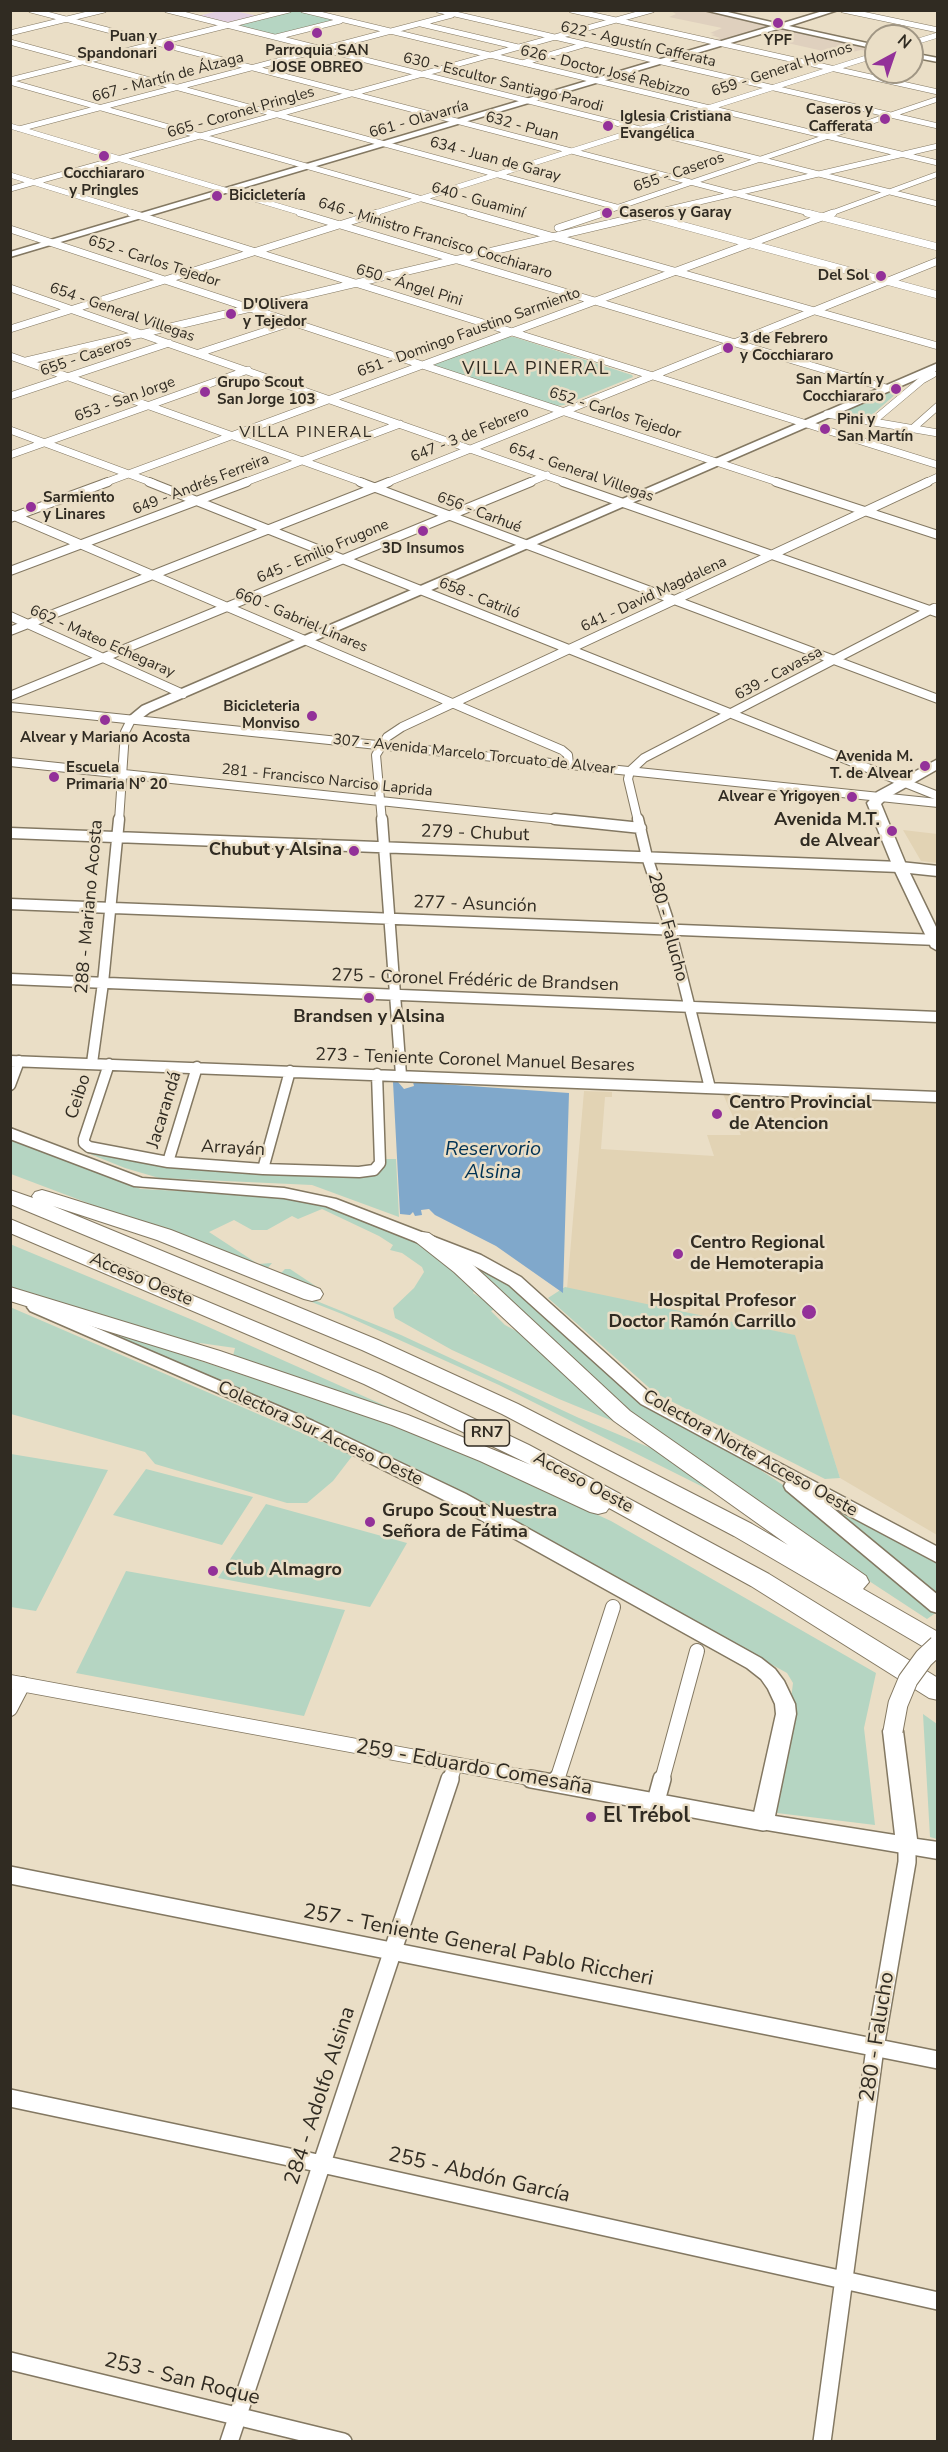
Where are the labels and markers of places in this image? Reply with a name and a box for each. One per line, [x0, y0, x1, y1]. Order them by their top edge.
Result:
marker: YPF [771, 16, 785, 30]
marker: Parroquia SAN JOSE OBREO [310, 26, 324, 40]
place label: Puan y Spandonari [77, 28, 157, 63]
place label: YPF [764, 32, 792, 50]
marker: Puan y Spandonari [162, 39, 176, 53]
place label: Parroquia SAN JOSE OBREO [265, 42, 369, 77]
place label: Caseros y Cafferata [806, 101, 873, 136]
place label: Iglesia Cristiana Evangélica [620, 108, 731, 143]
marker: Caseros y Cafferata [878, 112, 892, 126]
marker: Iglesia Cristiana Evangélica [601, 119, 615, 133]
marker: Cocchiararo y Pringles [97, 149, 111, 163]
place label: Cocchiararo y Pringles [63, 165, 145, 200]
place label: Bicicletería [229, 187, 306, 205]
marker: Bicicletería [210, 189, 224, 203]
place label: Caseros y Garay [619, 204, 731, 222]
marker: Caseros y Garay [600, 206, 614, 220]
place label: Del Sol [818, 267, 869, 285]
marker: Del Sol [874, 269, 888, 283]
place label: D'Olivera y Tejedor [243, 296, 308, 331]
marker: D'Olivera y Tejedor [224, 307, 238, 321]
place label: 3 de Febrero y Cocchiararo [740, 330, 833, 365]
marker: 3 de Febrero y Cocchiararo [721, 341, 735, 355]
place label: San Martín y Cocchiararo [796, 371, 884, 406]
place label: Grupo Scout San Jorge 103 [217, 374, 315, 409]
marker: San Martín y Cocchiararo [889, 382, 903, 396]
marker: Grupo Scout San Jorge 103 [198, 385, 212, 399]
place label: Pini y San Martín [837, 411, 913, 446]
marker: Pini y San Martín [818, 422, 832, 436]
place label: Sarmiento y Linares [43, 489, 115, 524]
marker: Sarmiento y Linares [24, 500, 38, 514]
marker: 3D Insumos [416, 524, 430, 538]
place label: 3D Insumos [382, 540, 464, 558]
place label: Bicicleteria Monviso [223, 698, 300, 733]
marker: Bicicleteria Monviso [305, 709, 319, 723]
marker: Alvear y Mariano Acosta [98, 713, 112, 727]
place label: Alvear y Mariano Acosta [20, 729, 190, 747]
place label: Avenida M. T. de Alvear [830, 748, 913, 783]
place label: Escuela Primaria N° 20 [66, 759, 168, 794]
marker: Avenida M. T. de Alvear [918, 759, 932, 773]
marker: Escuela Primaria N° 20 [47, 770, 61, 784]
place label: Alvear e Yrigoyen [718, 788, 840, 806]
marker: Alvear e Yrigoyen [845, 790, 859, 804]
place label: Avenida M.T. de Alvear [774, 810, 880, 852]
marker: Avenida M.T. de Alvear [885, 824, 899, 838]
place label: Chubut y Alsina [209, 840, 342, 862]
marker: Chubut y Alsina [347, 844, 361, 858]
marker: Brandsen y Alsina [362, 991, 376, 1005]
place label: Brandsen y Alsina [293, 1007, 445, 1029]
place label: Centro Provincial de Atencion [729, 1093, 872, 1136]
marker: Centro Provincial de Atencion [710, 1107, 724, 1121]
place label: Centro Regional de Hemoterapia [690, 1233, 825, 1276]
marker: Centro Regional de Hemoterapia [671, 1247, 685, 1261]
place label: Hospital Profesor Doctor Ramón Carrillo [608, 1291, 796, 1334]
marker: Hospital Profesor Doctor Ramón Carrillo [800, 1303, 818, 1321]
place label: Grupo Scout Nuestra Señora de Fátima [382, 1501, 557, 1544]
marker: Grupo Scout Nuestra Señora de Fátima [363, 1515, 377, 1529]
place label: Club Almagro [225, 1560, 342, 1582]
marker: Club Almagro [206, 1564, 220, 1578]
place label: El Trébol [603, 1804, 690, 1830]
marker: El Trébol [584, 1810, 598, 1824]

